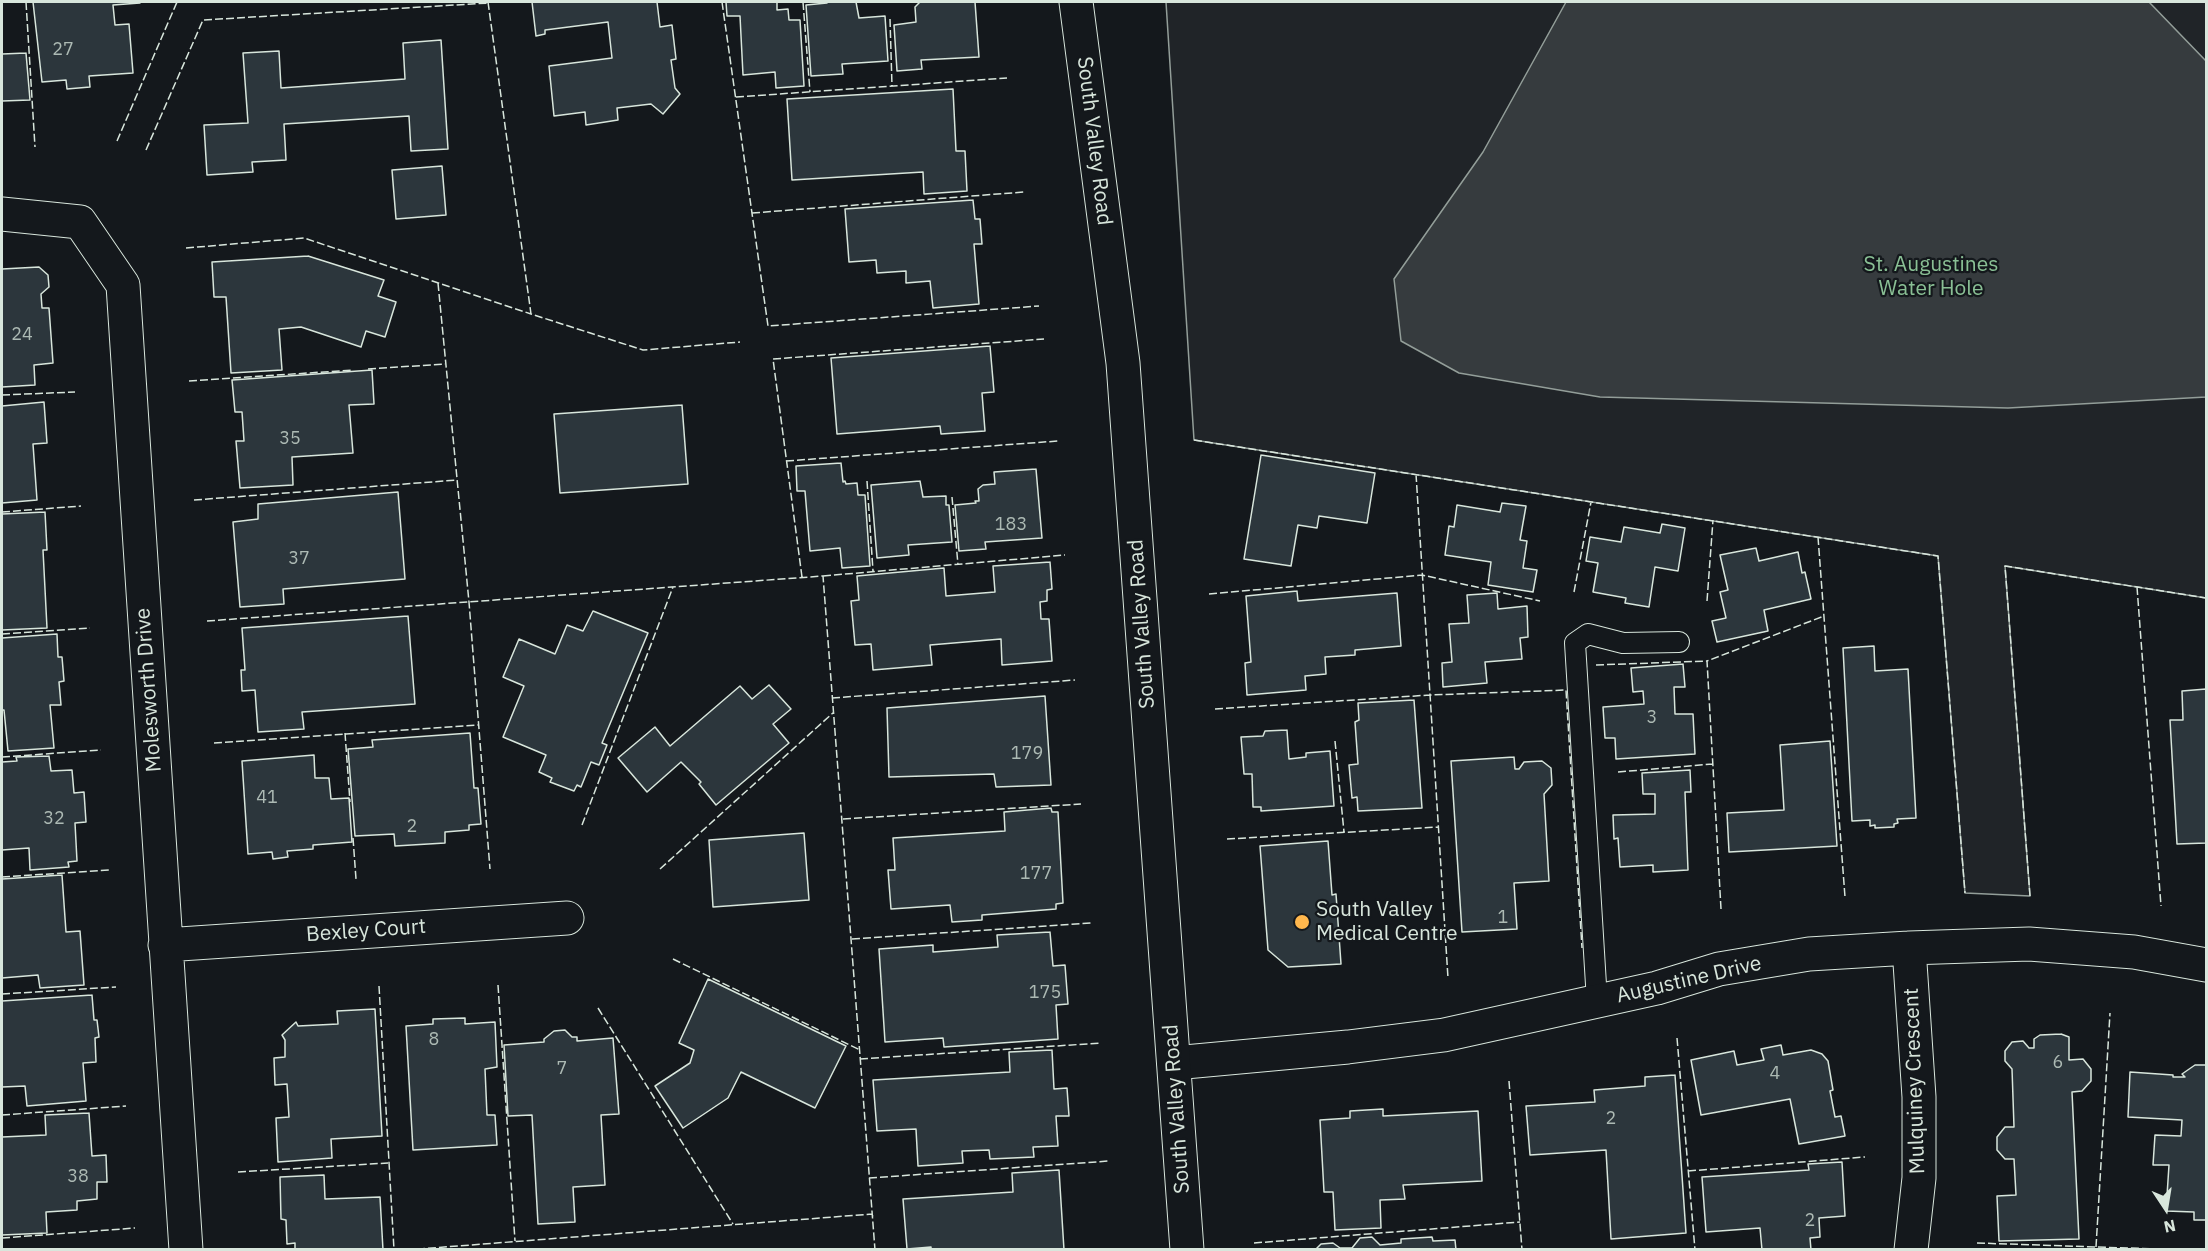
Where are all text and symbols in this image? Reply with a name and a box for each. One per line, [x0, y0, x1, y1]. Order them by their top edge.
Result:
house number: 27 [52, 39, 74, 61]
street label: South Valley Road [1071, 55, 1117, 227]
park label: St. Augustines Water Hole [1864, 252, 1998, 302]
house number: 24 [11, 324, 33, 346]
house number: 35 [279, 428, 301, 450]
house number: 183 [995, 514, 1027, 536]
street label: South Valley Road [1124, 538, 1160, 710]
house number: 37 [288, 548, 310, 570]
street label: Molesworth Drive [131, 607, 167, 773]
house number: 3 [1647, 707, 1657, 729]
house number: 179 [1011, 743, 1043, 765]
house number: 41 [256, 787, 278, 809]
house number: 32 [43, 808, 65, 830]
house number: 2 [407, 816, 417, 838]
house number: 177 [1020, 863, 1052, 885]
place label: South Valley Medical Centre [1316, 897, 1457, 947]
house number: 1 [1498, 907, 1508, 929]
marker: South Valley Medical Centre [1293, 913, 1311, 931]
street label: Bexley Court [305, 914, 427, 948]
street label: Augustine Drive [1614, 951, 1764, 1009]
house number: 175 [1029, 982, 1061, 1004]
street label: Mulquiney Crescent [1899, 987, 1931, 1175]
street label: South Valley Road [1159, 1023, 1195, 1195]
house number: 8 [429, 1029, 439, 1051]
house number: 6 [2053, 1052, 2063, 1074]
house number: 7 [557, 1058, 567, 1080]
house number: 4 [1770, 1063, 1780, 1085]
house number: 2 [1606, 1108, 1616, 1130]
house number: 38 [67, 1166, 89, 1188]
north arrow [2136, 1179, 2196, 1239]
house number: 2 [1805, 1210, 1815, 1232]
text: N [2162, 1216, 2177, 1238]

